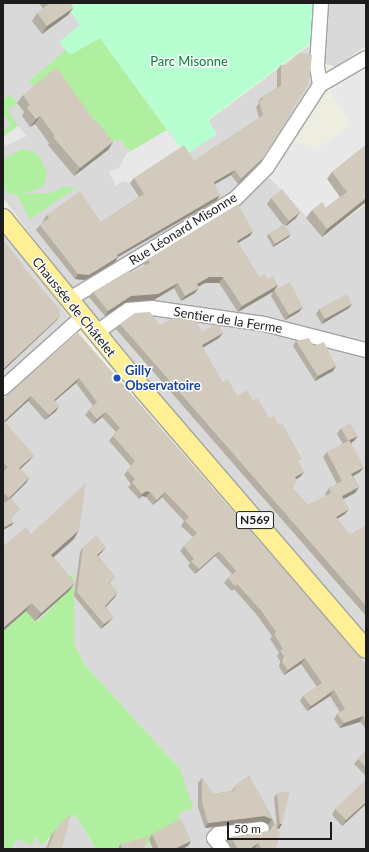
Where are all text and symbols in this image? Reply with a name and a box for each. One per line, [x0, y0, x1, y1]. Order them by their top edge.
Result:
park label: Parc Misonne [150, 53, 228, 69]
street label: Rue Léonard Misonne [126, 190, 240, 268]
street label: Chaussée de Châtelet [29, 254, 119, 360]
street label: Sentier de la Ferme [172, 304, 284, 336]
place label: Gilly Observatoire [125, 363, 201, 394]
marker: Gilly Observatoire [112, 373, 122, 383]
road number: N569 [235, 510, 275, 530]
scale bar [229, 814, 334, 840]
text: 50 m [234, 821, 261, 836]

